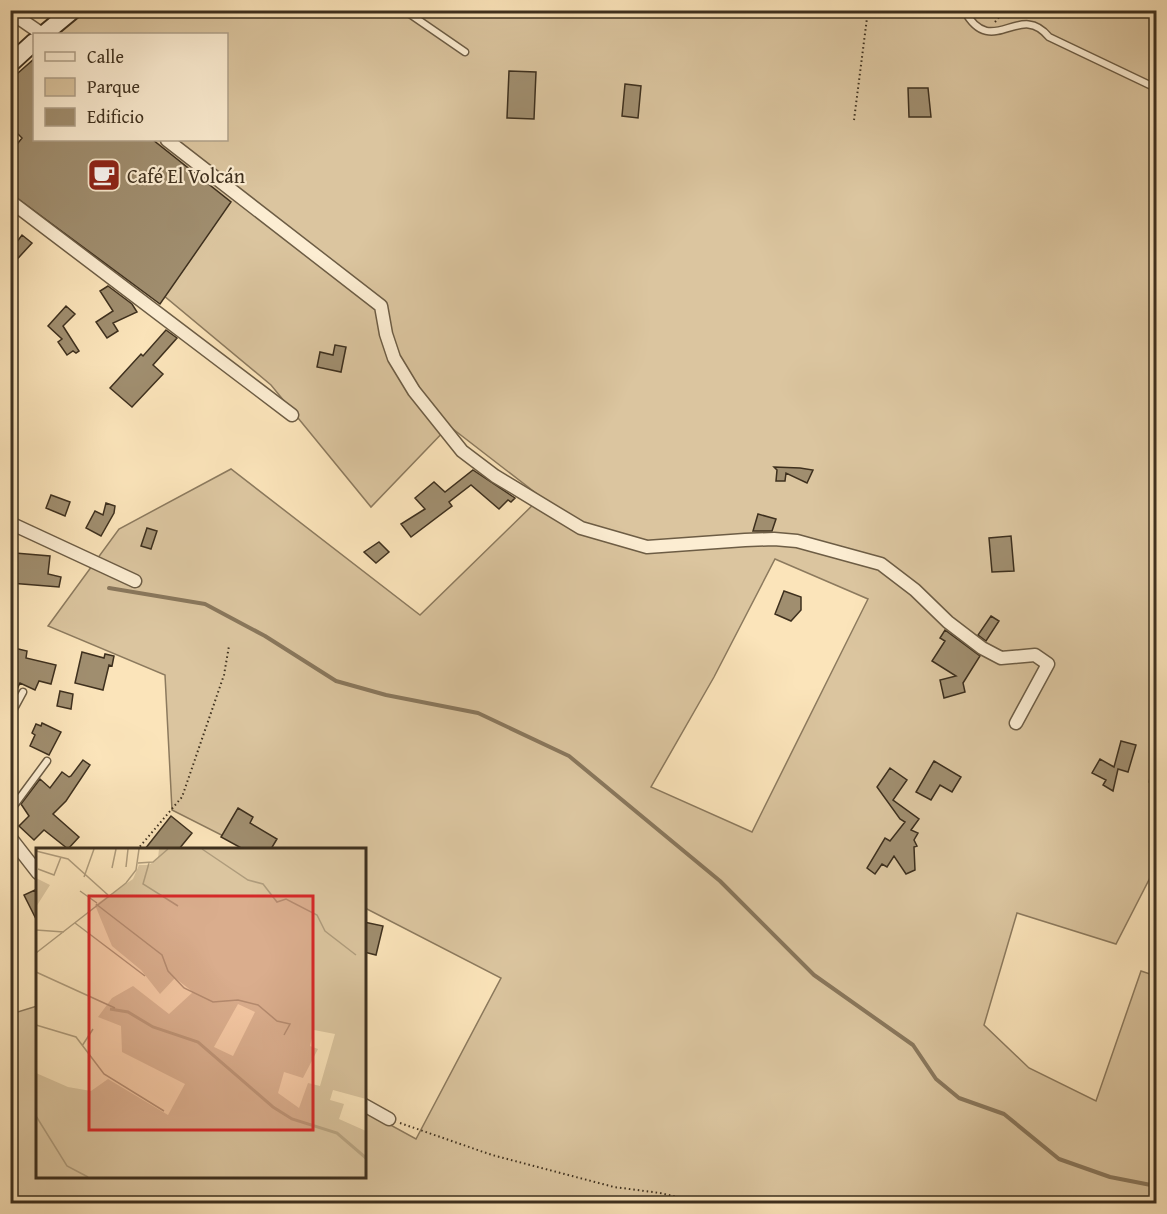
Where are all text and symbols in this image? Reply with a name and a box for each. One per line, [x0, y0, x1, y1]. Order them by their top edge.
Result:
legend [33, 33, 228, 141]
text: Calle [87, 43, 124, 70]
text: Parque [87, 73, 140, 100]
text: Edificio [87, 103, 144, 130]
cafe icon: Café El Volcán [86, 157, 122, 193]
place label: Café El Volcán [127, 161, 245, 190]
inset map [36, 848, 366, 1178]

